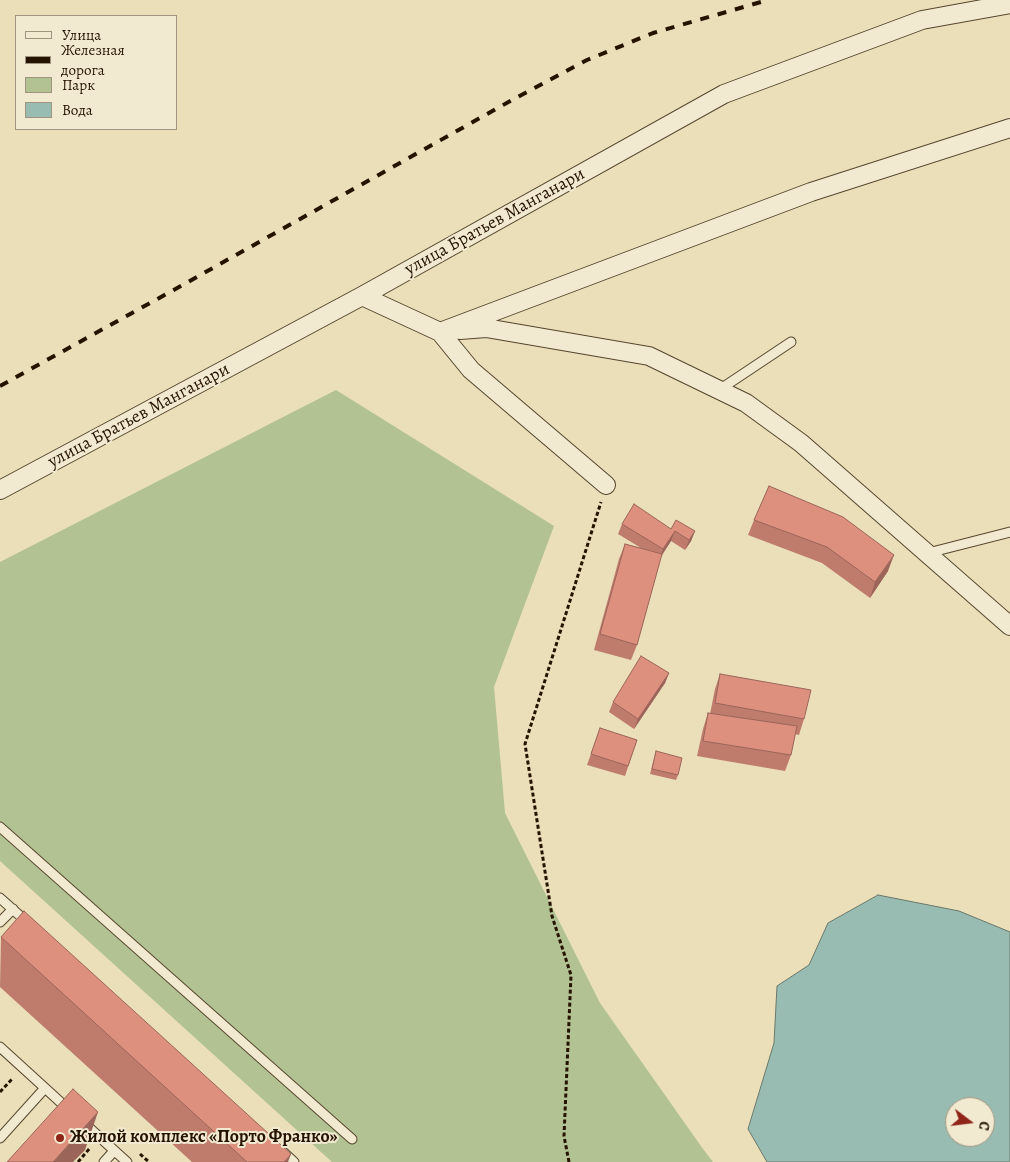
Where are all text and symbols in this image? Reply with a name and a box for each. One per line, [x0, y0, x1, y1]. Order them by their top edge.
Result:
legend [15, 15, 178, 130]
text: Улица [62, 25, 101, 45]
text: Железная дорога [61, 40, 125, 80]
text: Парк [62, 75, 95, 95]
text: Вода [62, 100, 93, 120]
street label: улица Братьев Манганари [401, 163, 589, 281]
street label: улица Братьев Манганари [44, 359, 234, 473]
north arrow [945, 1097, 995, 1147]
text: С [974, 1119, 994, 1132]
place label: Жилой комплекс «Порто Франко» [70, 1127, 338, 1149]
marker: Жилой комплекс «Порто Франко» [54, 1132, 66, 1144]

